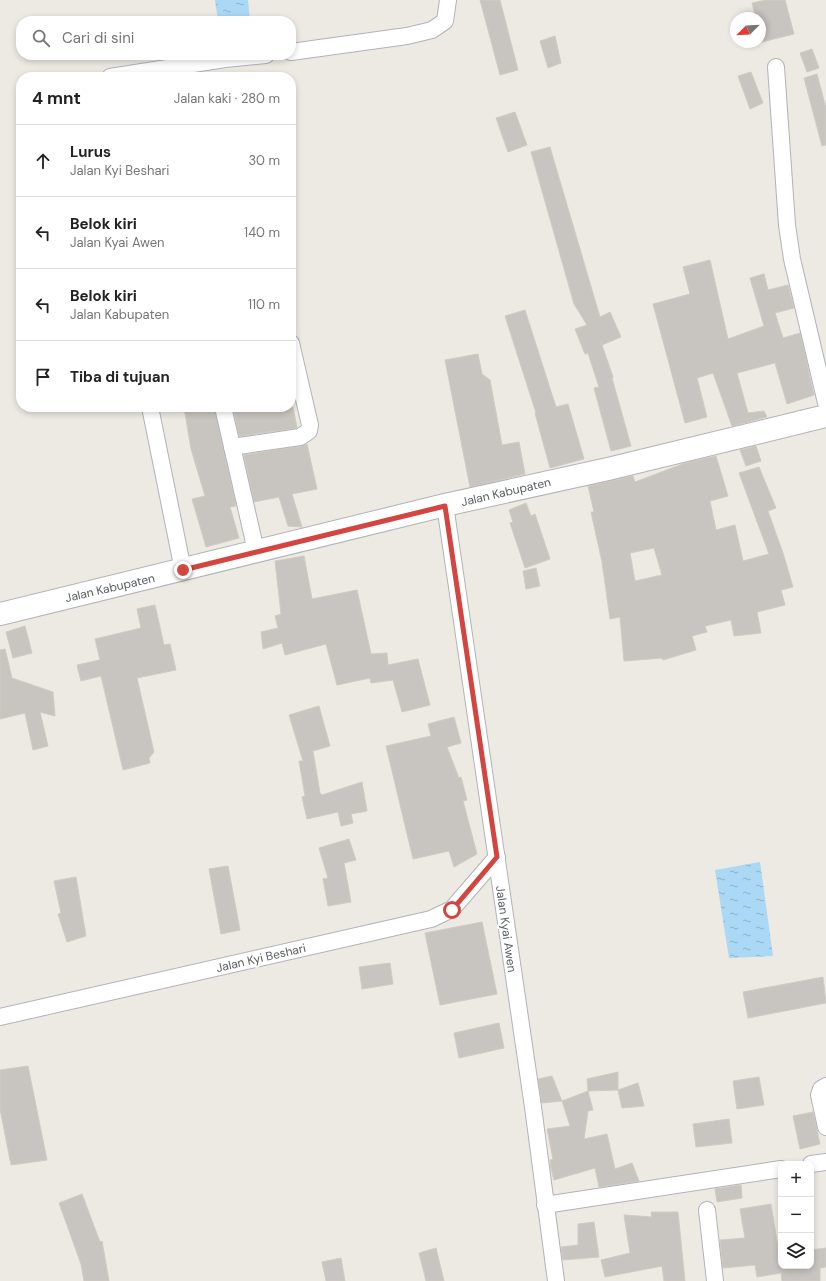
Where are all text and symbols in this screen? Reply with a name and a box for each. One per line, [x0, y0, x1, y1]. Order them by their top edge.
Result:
north arrow [730, 12, 766, 48]
search box [16, 16, 296, 60]
icon: search [30, 27, 52, 49]
text: Cari di sini [62, 28, 134, 48]
text: 4 mnt [32, 87, 81, 109]
text: Jalan kaki · 280 m [174, 90, 280, 107]
text: Lurus [70, 142, 111, 162]
icon: ahead [32, 150, 54, 172]
text: 30 m [248, 152, 280, 169]
text: Jalan Kyi Beshari [70, 162, 169, 179]
text: Belok kiri [70, 214, 137, 234]
icon: left [32, 222, 54, 244]
text: 140 m [244, 224, 280, 241]
text: Jalan Kyai Awen [70, 234, 165, 251]
text: Belok kiri [70, 286, 137, 306]
icon: left [32, 294, 54, 316]
text: 110 m [248, 296, 280, 313]
text: Jalan Kabupaten [70, 306, 169, 323]
icon: arrive [32, 366, 54, 388]
text: Tiba di tujuan [70, 367, 170, 387]
street label: Jalan Kabupaten [460, 474, 553, 510]
route end [174, 561, 192, 579]
street label: Jalan Kabupaten [64, 570, 157, 606]
street label: Jalan Kyai Awen [492, 885, 520, 973]
route start [443, 901, 461, 919]
street label: Jalan Kyi Beshari [214, 940, 308, 976]
map controls [778, 1161, 814, 1269]
button: + [778, 1161, 814, 1197]
button: − [778, 1197, 814, 1233]
button: layers [778, 1233, 814, 1269]

